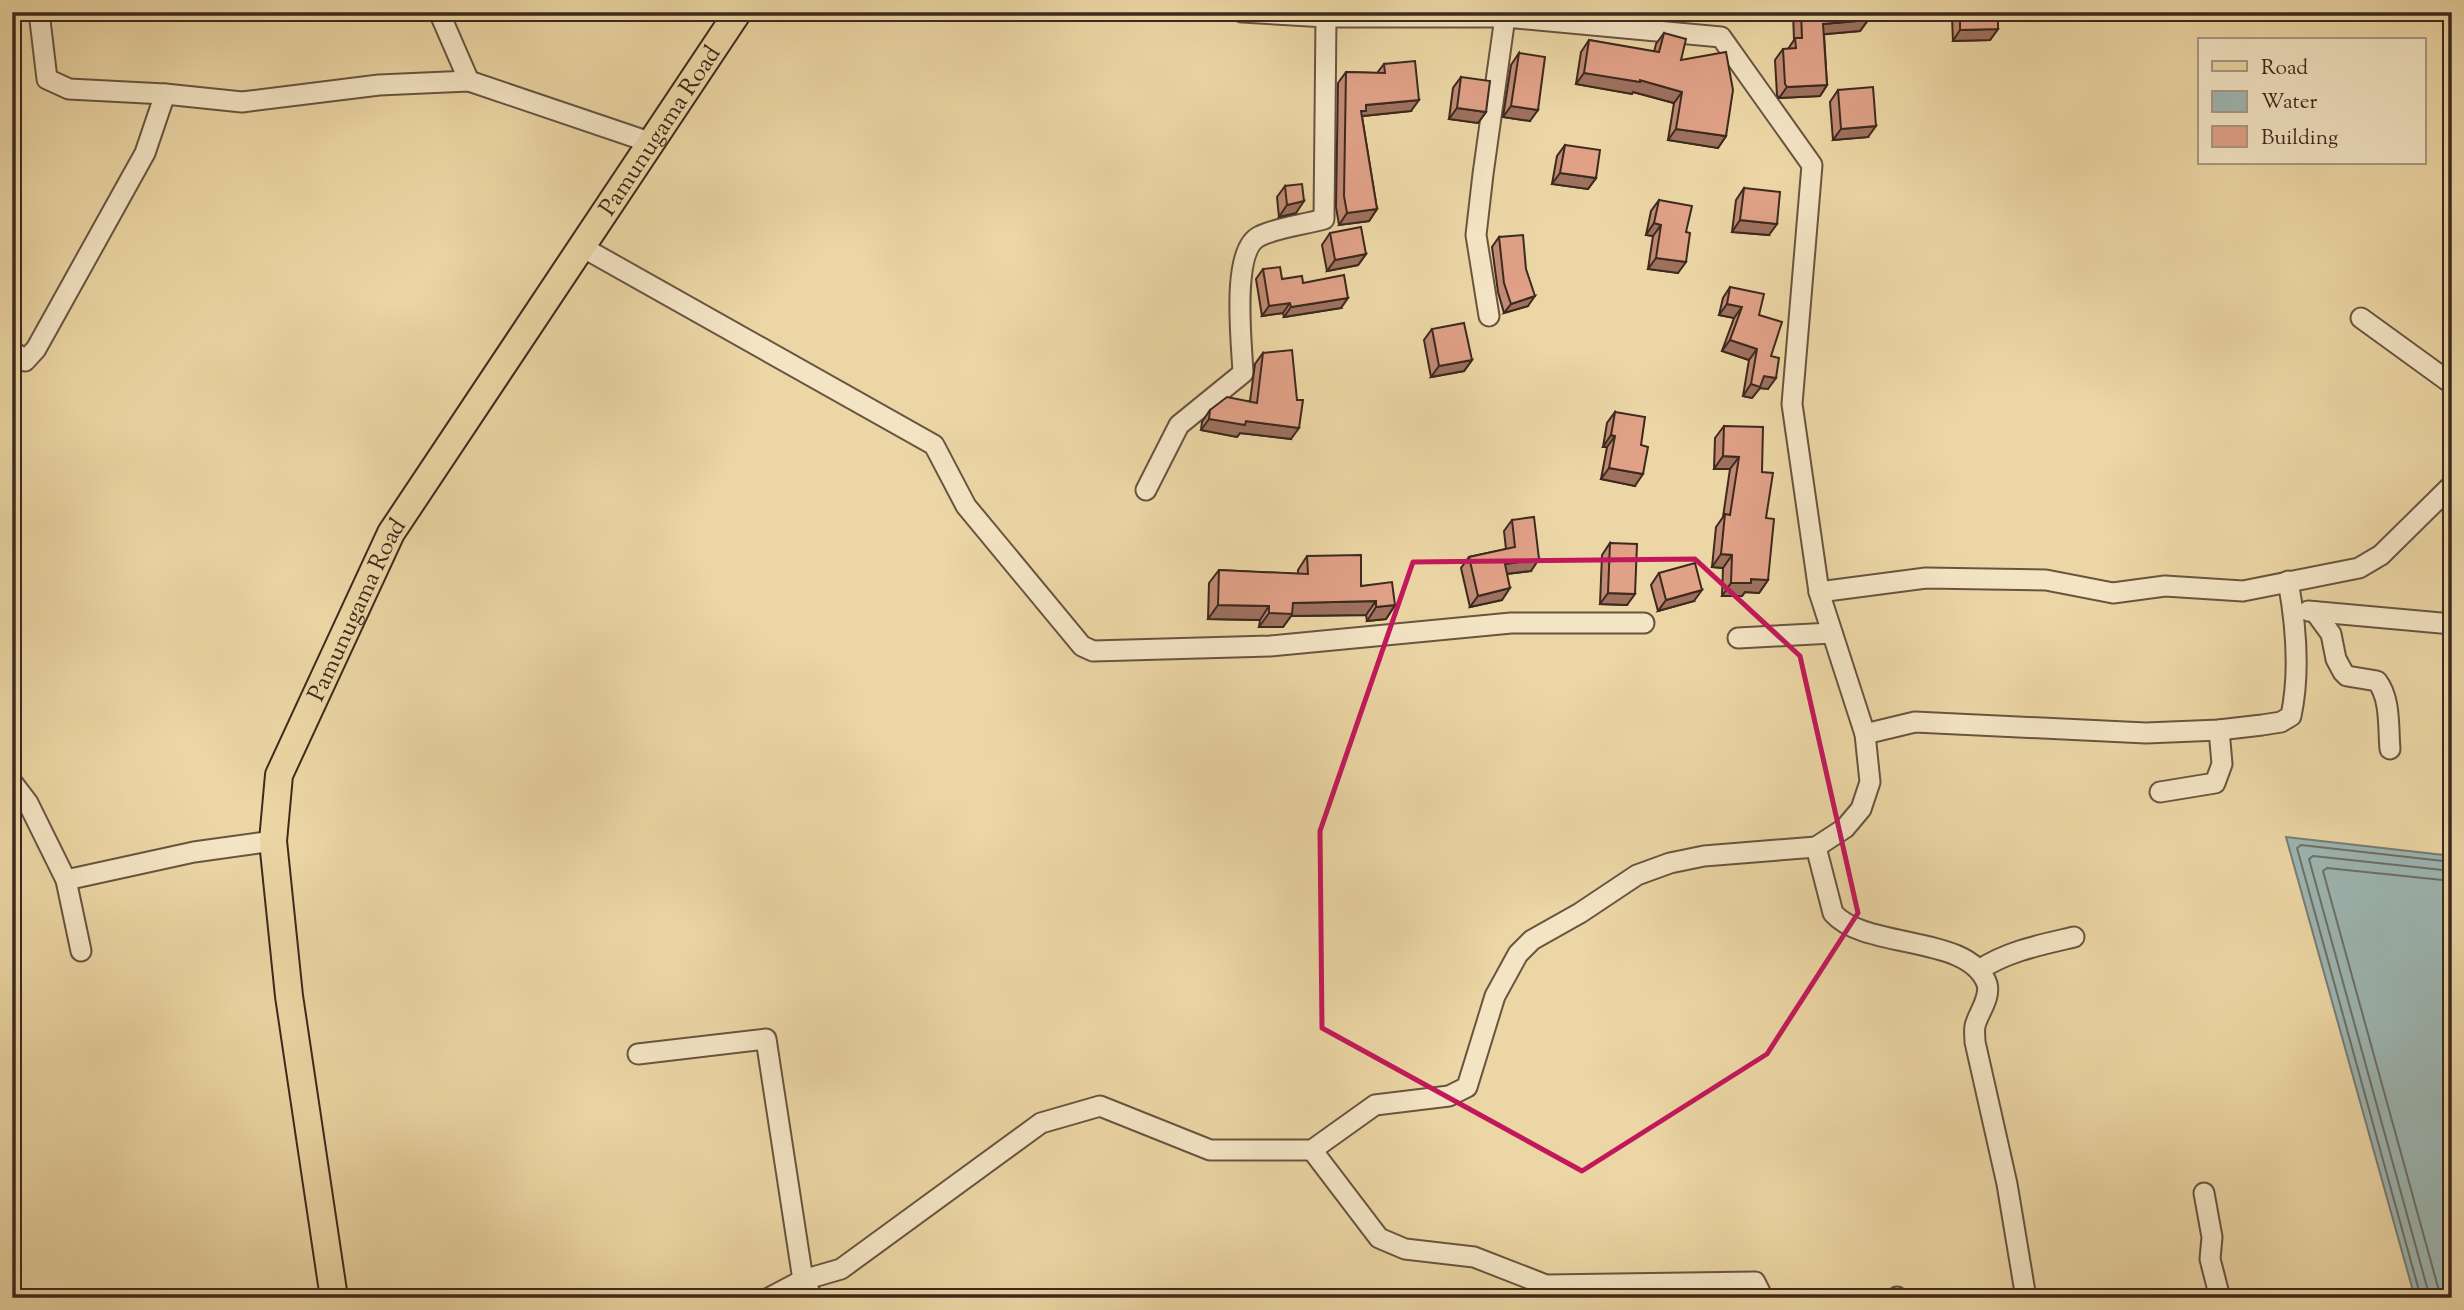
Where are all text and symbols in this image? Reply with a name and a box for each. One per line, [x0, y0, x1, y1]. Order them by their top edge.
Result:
legend [2198, 38, 2426, 164]
street label: Pamunugama Road [592, 39, 730, 223]
text: Road [2261, 54, 2308, 84]
text: Water [2261, 88, 2318, 118]
text: Building [2261, 124, 2338, 154]
street label: Pamunugama Road [300, 512, 415, 707]

